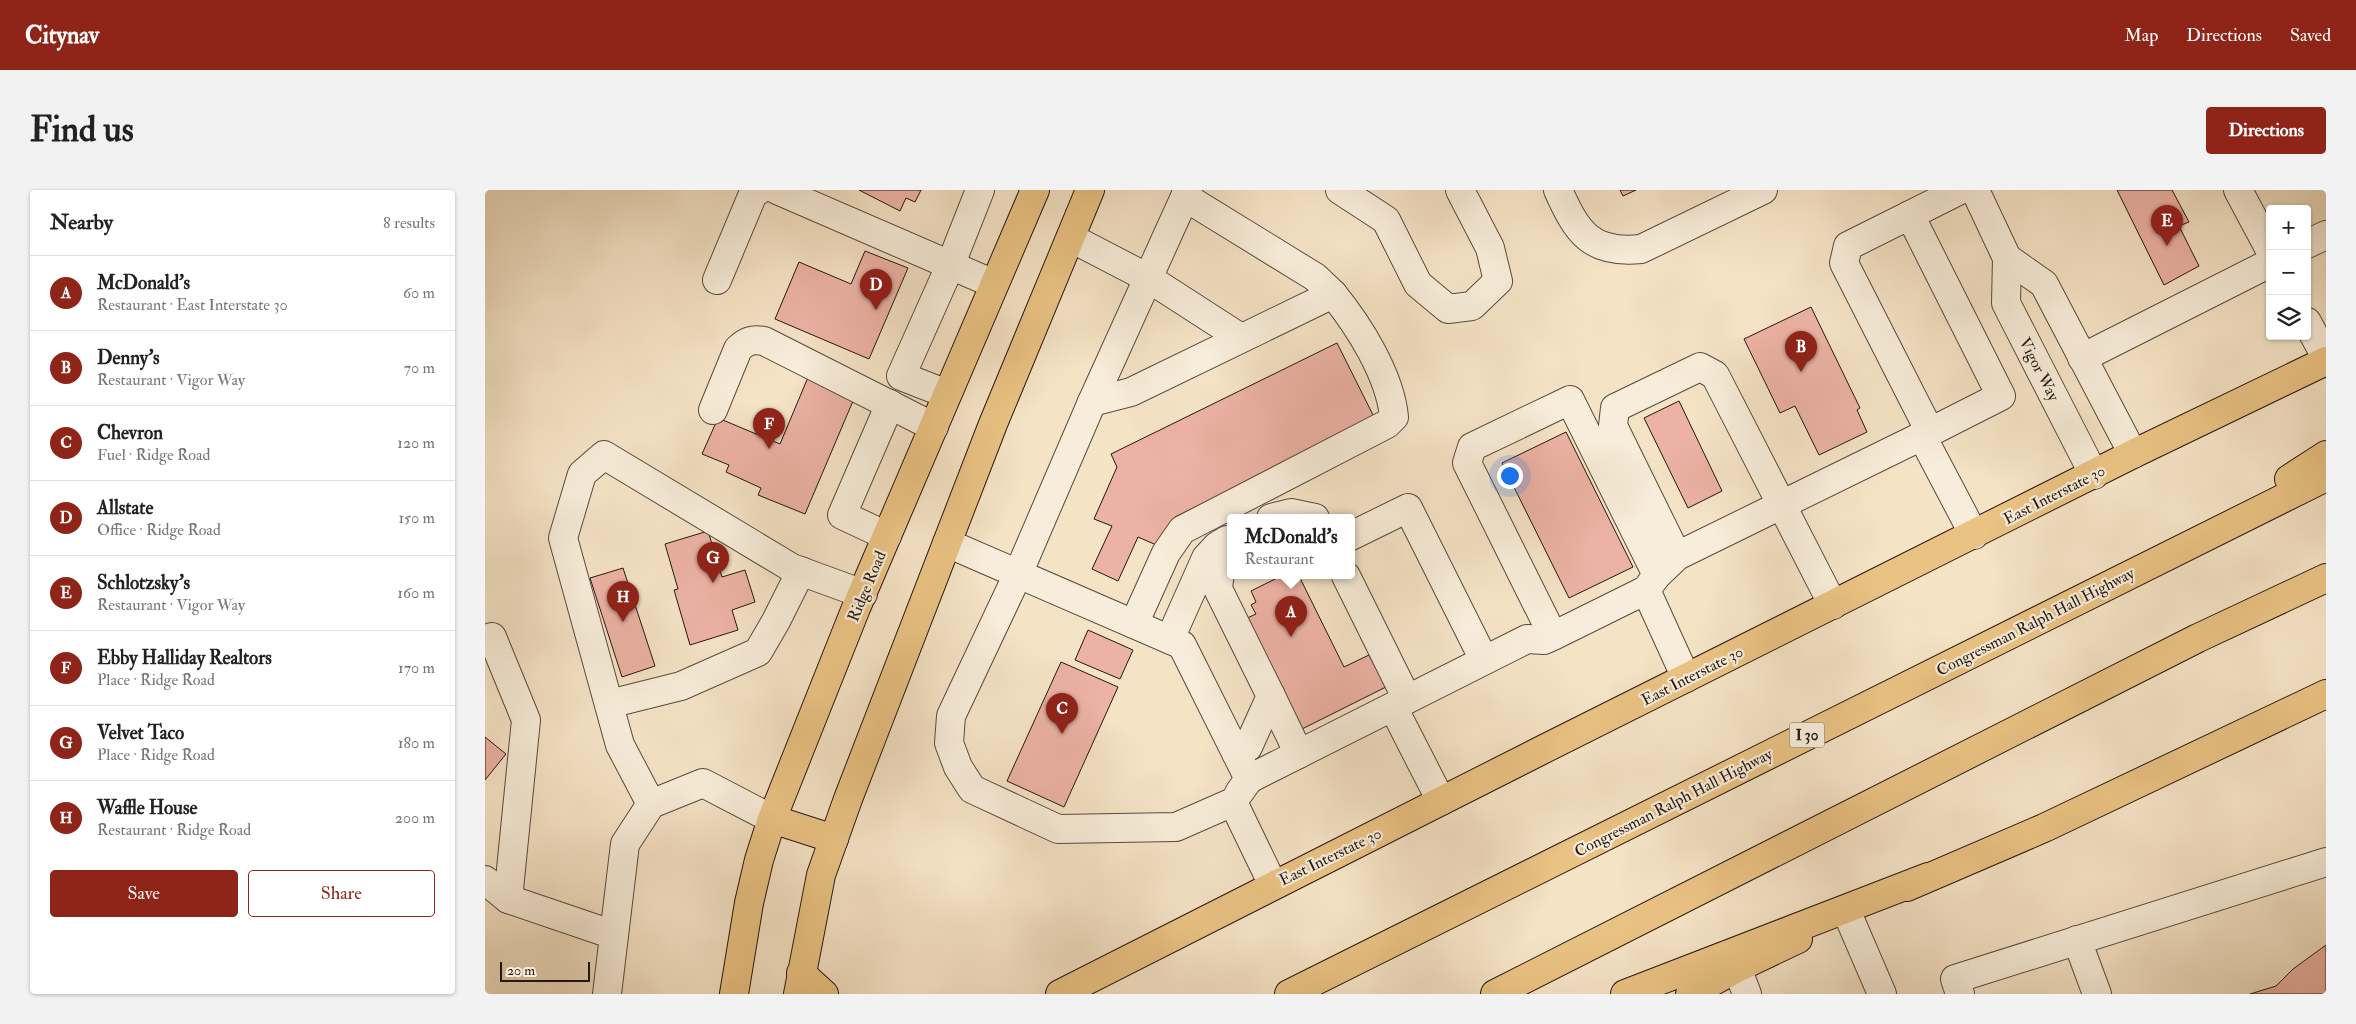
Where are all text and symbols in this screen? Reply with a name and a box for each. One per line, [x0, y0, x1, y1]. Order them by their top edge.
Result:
text: Citynav [25, 20, 99, 51]
text: Map [2125, 24, 2158, 47]
text: Directions [2186, 24, 2262, 47]
text: Saved [2290, 24, 2331, 47]
button: Directions [2206, 107, 2326, 154]
text: Find us [30, 108, 134, 152]
pin: E [2151, 205, 2183, 246]
map controls [2266, 205, 2311, 340]
button: + [2266, 205, 2311, 250]
text: Nearby [50, 209, 113, 236]
text: 8 results [383, 213, 435, 233]
button: − [2266, 250, 2311, 295]
pin: D [860, 269, 892, 310]
text: McDonald's [97, 271, 190, 295]
text: A [61, 283, 71, 303]
text: 60 m [403, 283, 435, 303]
text: Restaurant · East Interstate 30 [97, 295, 288, 315]
button: layers [2266, 295, 2311, 340]
pin: B [1785, 331, 1817, 372]
street label: Vigor Way [2015, 334, 2064, 405]
text: Denny's [97, 346, 160, 370]
text: B [61, 358, 71, 378]
text: 70 m [404, 358, 435, 378]
text: Restaurant · Vigor Way [97, 370, 245, 390]
pin: F [753, 408, 785, 449]
text: Chevron [97, 421, 163, 445]
text: C [60, 433, 72, 453]
text: 120 m [397, 433, 435, 453]
text: Fuel · Ridge Road [97, 445, 210, 465]
street label: East Interstate 30 [2000, 461, 2109, 529]
your location [1497, 463, 1523, 489]
text: Allstate [97, 496, 153, 520]
text: D [59, 508, 73, 528]
text: 150 m [398, 508, 435, 528]
popup [1227, 514, 1355, 579]
text: Office · Ridge Road [97, 520, 221, 540]
text: McDonald's [1244, 525, 1338, 549]
pin: G [697, 542, 729, 583]
street label: Ridge Road [843, 548, 891, 625]
text: Restaurant [1244, 549, 1314, 569]
street label: Congressman Ralph Hall Highway [1933, 563, 2139, 682]
text: Schlotzsky's [97, 571, 190, 595]
pin: H [607, 581, 639, 622]
text: E [60, 583, 72, 603]
text: 160 m [397, 583, 435, 603]
text: Restaurant · Vigor Way [97, 595, 245, 615]
pin: A [1275, 596, 1307, 637]
street label: East Interstate 30 [1638, 642, 1747, 710]
text: Ebby Halliday Realtors [97, 646, 272, 670]
text: F [61, 658, 71, 678]
text: 170 m [398, 658, 435, 678]
text: Place · Ridge Road [97, 670, 215, 690]
pin: C [1046, 693, 1078, 734]
text: Velvet Taco [97, 721, 184, 745]
road number: I 30 [1789, 722, 1825, 748]
text: G [59, 733, 73, 753]
text: 180 m [398, 733, 435, 753]
street label: Congressman Ralph Hall Highway [1571, 744, 1777, 863]
text: Place · Ridge Road [97, 745, 215, 765]
text: Waffle House [97, 796, 197, 820]
text: H [59, 808, 73, 828]
text: 200 m [395, 808, 435, 828]
text: Restaurant · Ridge Road [97, 820, 251, 840]
street label: East Interstate 30 [1276, 823, 1385, 890]
button: Save [50, 870, 238, 917]
button: Share [248, 870, 435, 917]
scale bar [500, 959, 590, 982]
text: 20 m [507, 962, 535, 979]

